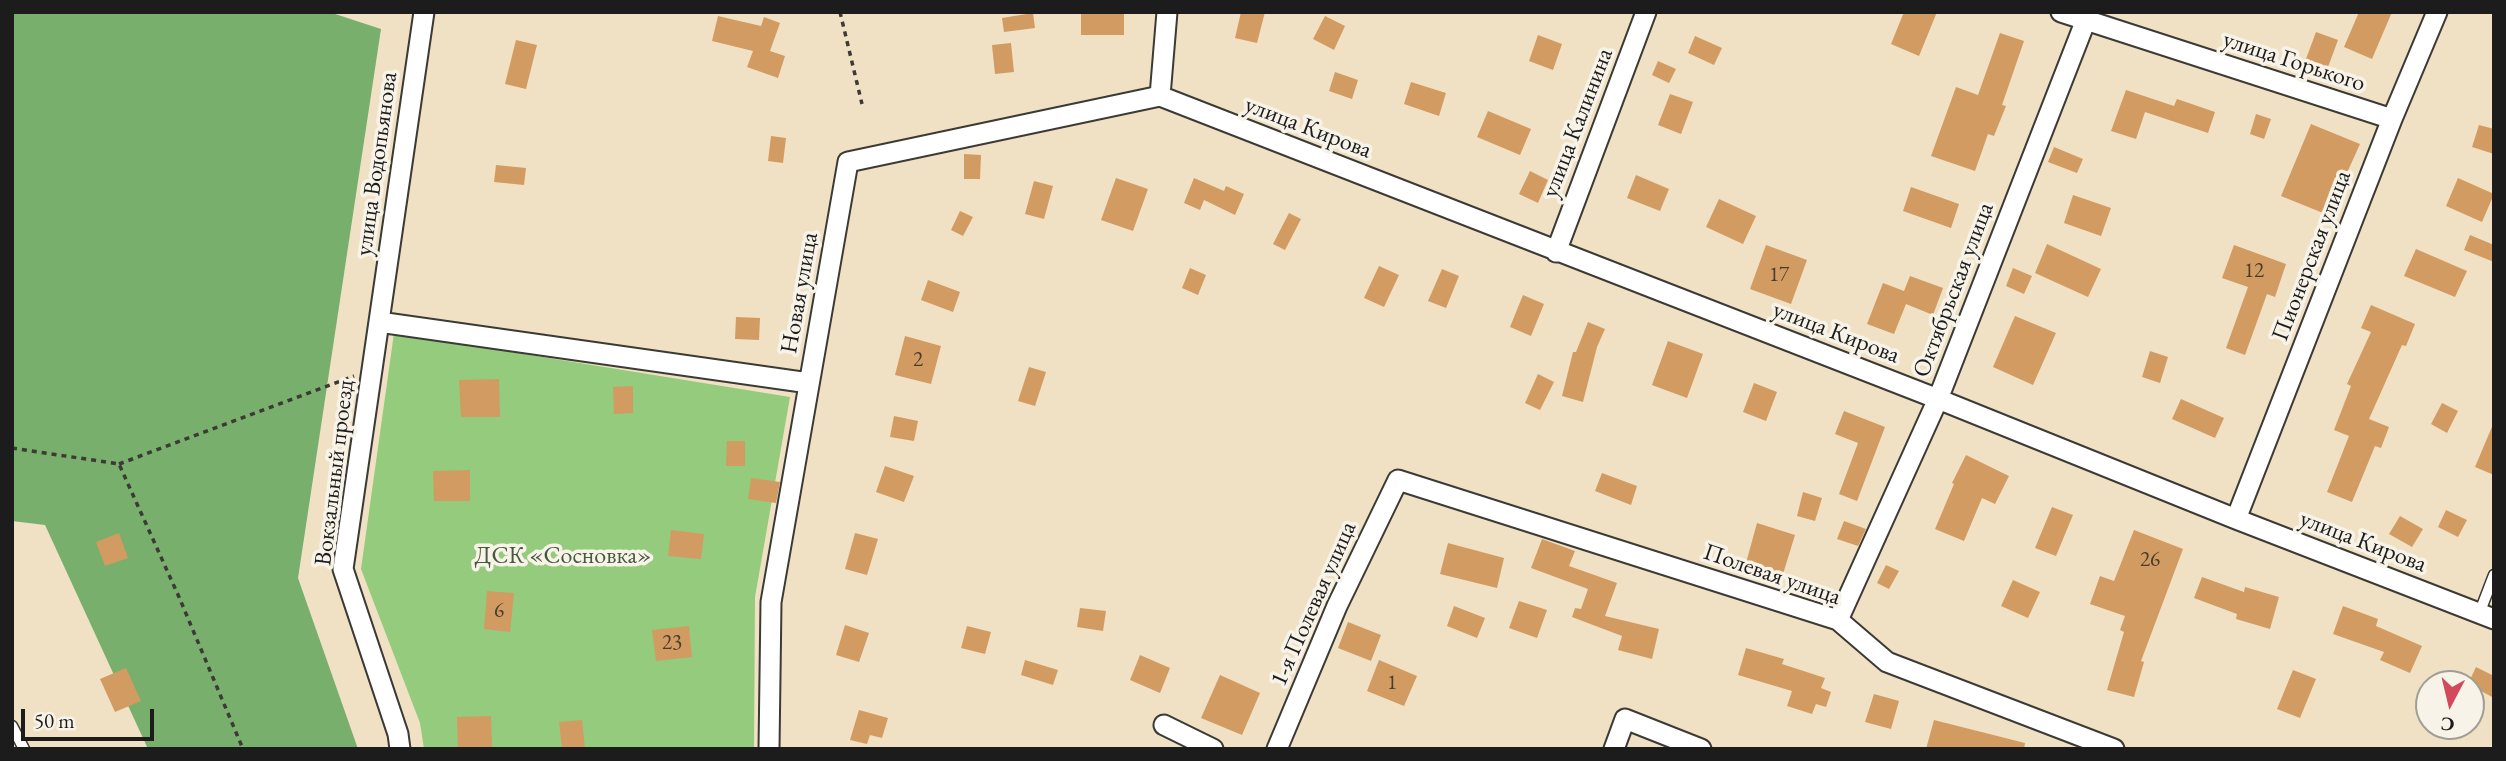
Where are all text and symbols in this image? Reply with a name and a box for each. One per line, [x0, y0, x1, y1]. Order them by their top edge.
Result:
street label: улица Горького [2219, 25, 2369, 99]
street label: улица Калинина [1536, 44, 1620, 202]
street label: улица Водопьянова [350, 70, 404, 258]
street label: улица Кирова [1241, 91, 1375, 165]
street label: Пионерская улица [2266, 167, 2358, 345]
street label: Октябрьская улица [1907, 199, 2001, 381]
street label: Новая улица [775, 230, 825, 356]
house number: 12 [2244, 258, 2264, 284]
house number: 17 [1769, 262, 1789, 288]
street label: улица Кирова [1769, 296, 1903, 370]
house number: 2 [913, 347, 923, 373]
street label: Вокзальный проезд [309, 378, 361, 568]
street label: улица Кирова [2296, 505, 2430, 579]
street label: 1-я Полевая улица [1265, 517, 1363, 691]
street label: Полевая улица [1700, 538, 1844, 612]
park label: ДСК «Сосновка» [475, 542, 651, 570]
house number: 26 [2140, 547, 2160, 573]
house number: 6 [494, 598, 504, 624]
house number: 23 [662, 630, 682, 656]
house number: 1 [1387, 670, 1397, 696]
north arrow [2415, 670, 2485, 740]
scale bar [24, 694, 158, 738]
text: 50 m [34, 707, 75, 734]
text: С [2439, 711, 2456, 738]

